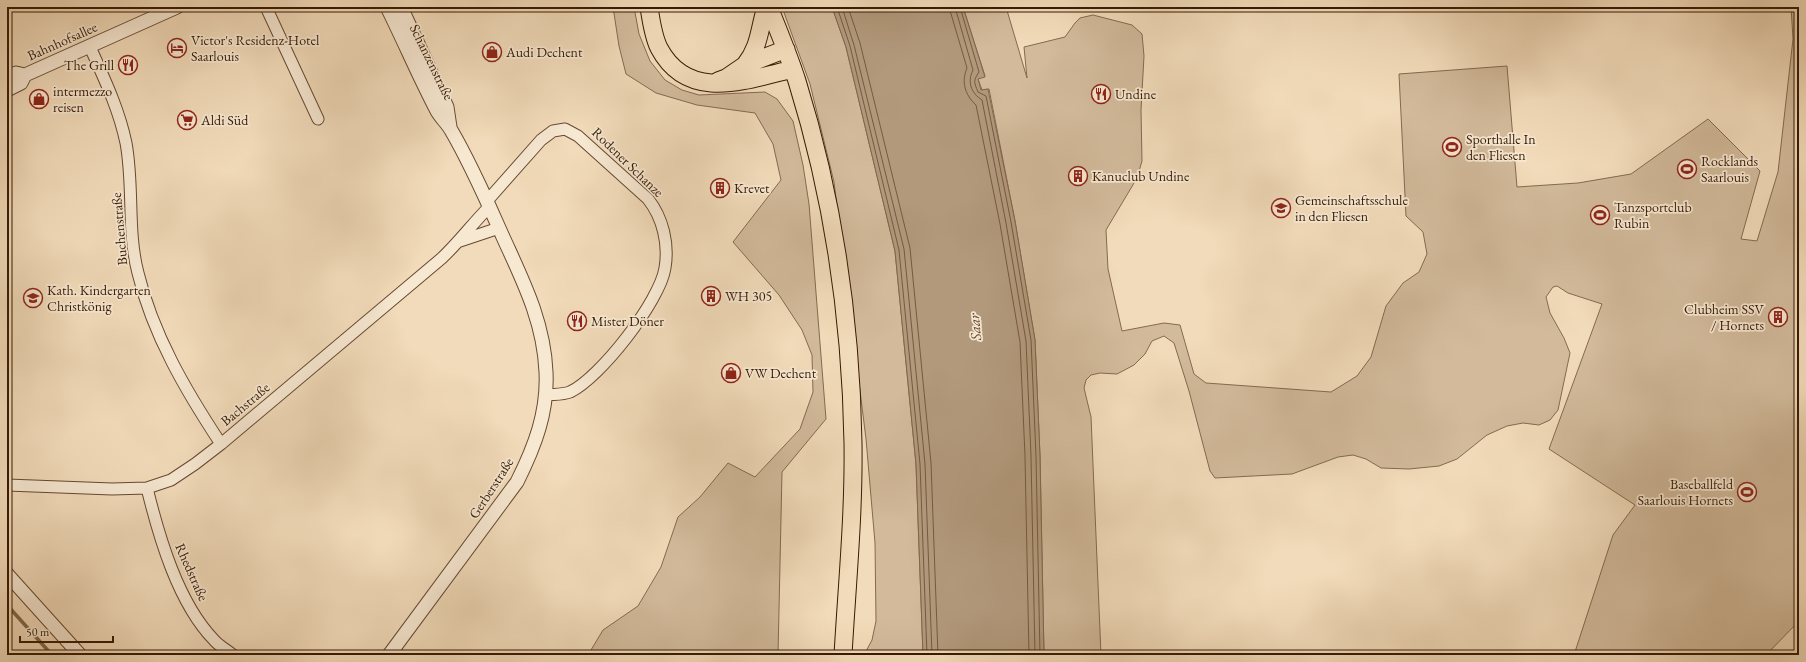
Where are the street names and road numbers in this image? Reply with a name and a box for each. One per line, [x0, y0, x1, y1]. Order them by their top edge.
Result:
street label: Bahnhofsallee [24, 17, 100, 64]
street label: Schanzenstraße [406, 21, 458, 103]
street label: Rodener Schanze [588, 123, 668, 201]
street label: Buchenstraße [107, 191, 131, 266]
street label: Bachstraße [217, 378, 274, 430]
street label: Gerberstraße [465, 454, 518, 522]
street label: Rhedstraße [171, 540, 213, 604]

